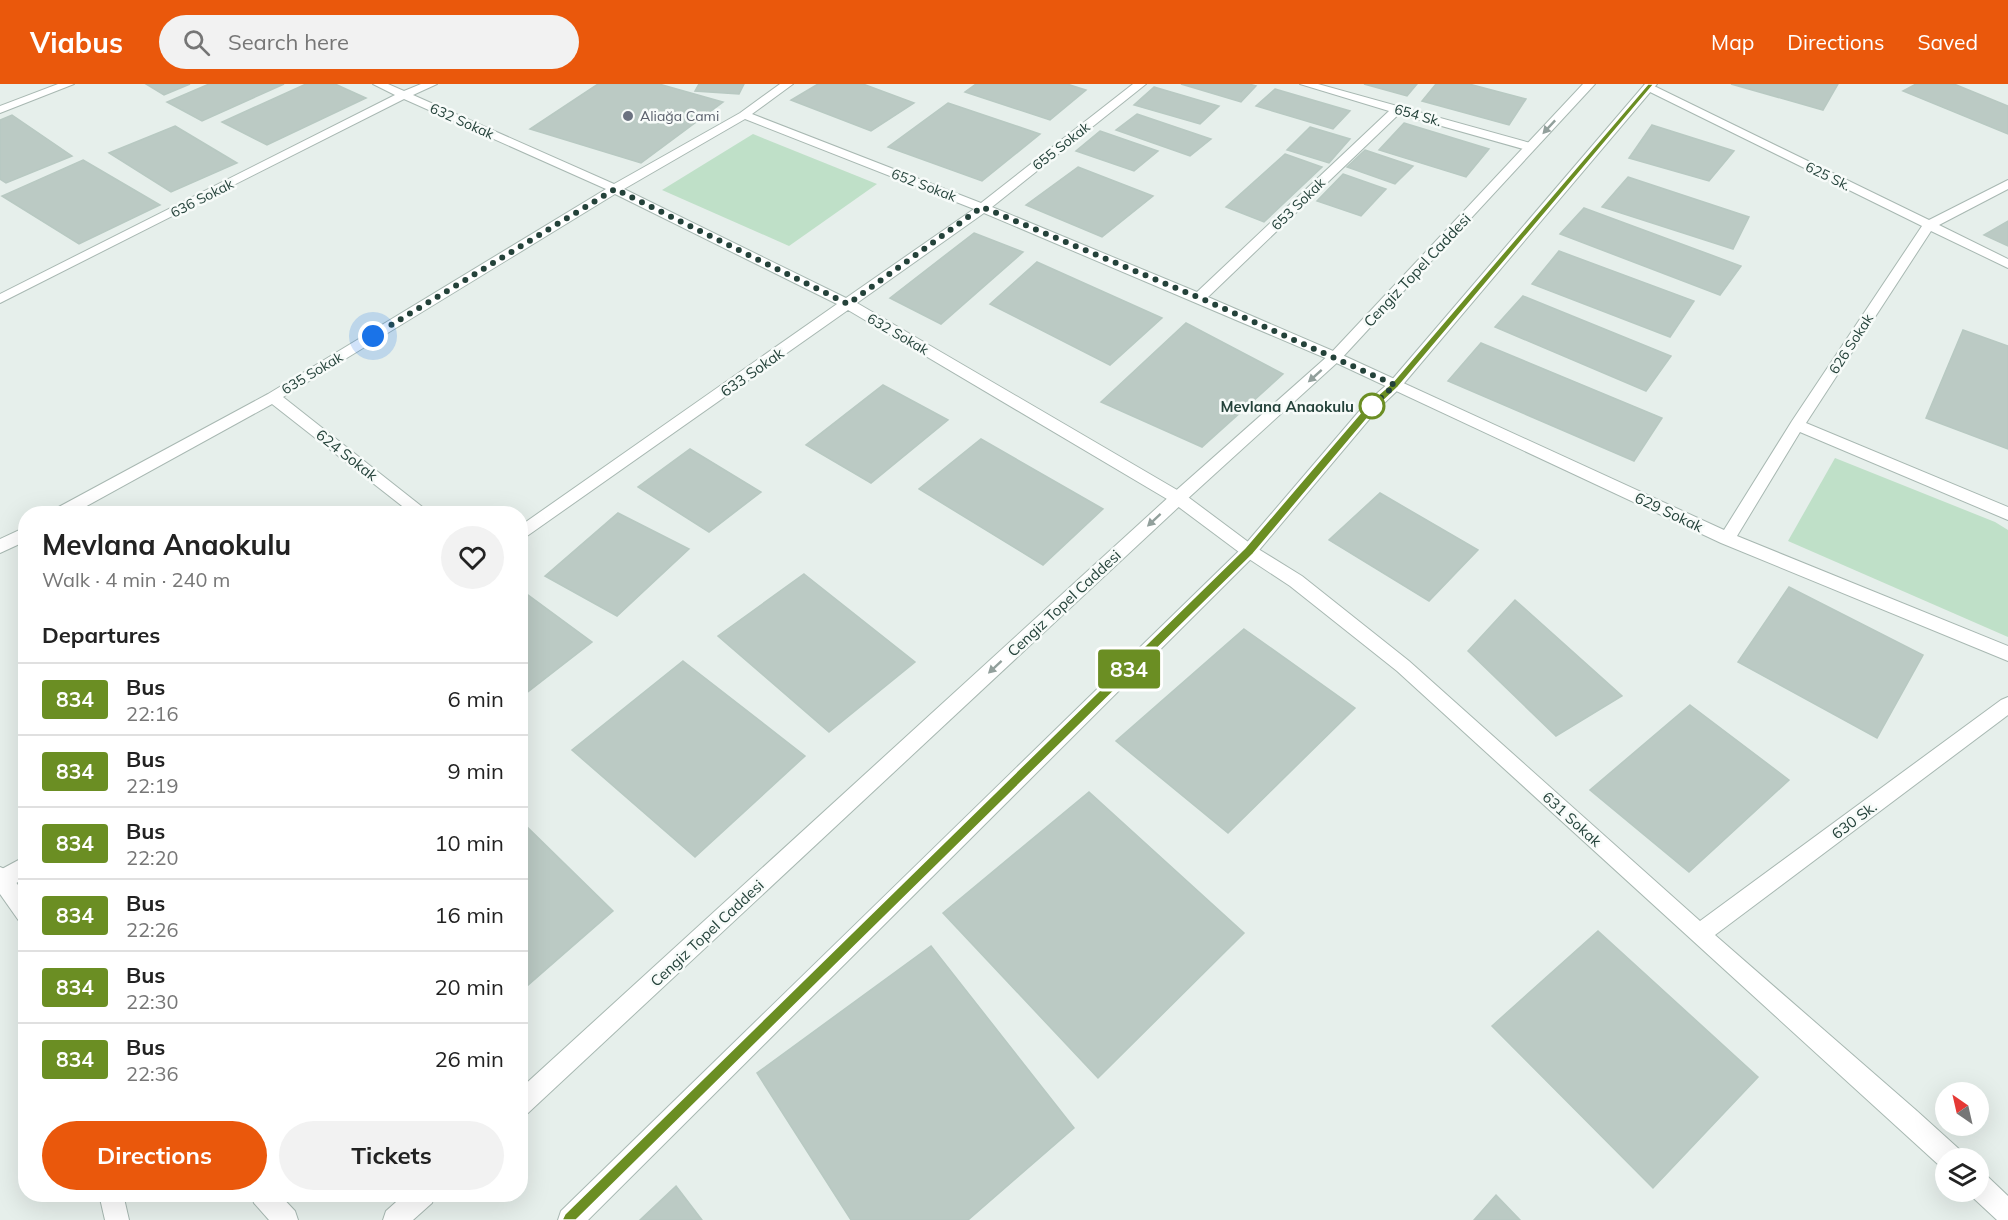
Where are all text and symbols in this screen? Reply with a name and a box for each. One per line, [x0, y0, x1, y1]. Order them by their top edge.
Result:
search box [159, 15, 579, 69]
text: Viabus [30, 25, 123, 60]
icon: search [180, 26, 213, 59]
text: Search here [228, 28, 349, 56]
text: Map [1711, 29, 1754, 55]
text: Directions [1787, 29, 1884, 55]
text: Saved [1917, 29, 1978, 55]
street label: 632 Sokak [427, 99, 498, 143]
street label: 654 Sk. [1392, 100, 1444, 130]
place label: Aliağa Cami [640, 107, 719, 125]
marker: Aliağa Cami [621, 109, 635, 123]
street label: 655 Sokak [1029, 117, 1094, 174]
one-way arrow [1542, 119, 1556, 134]
street label: 625 Sk. [1802, 157, 1854, 195]
street label: 652 Sokak [889, 164, 960, 206]
street label: 653 Sokak [1267, 173, 1329, 234]
street label: 636 Sokak [167, 174, 237, 222]
street label: Cengiz Topel Caddesi [1359, 209, 1475, 331]
street label: 632 Sokak [864, 309, 933, 359]
street label: 626 Sokak [1825, 310, 1878, 378]
your location [358, 321, 388, 351]
street label: 633 Sokak [717, 343, 788, 401]
street label: 635 Sokak [278, 347, 347, 398]
one-way arrow [1307, 369, 1322, 383]
marker: Mevlana Anaokulu [1359, 393, 1385, 419]
place label: Mevlana Anaokulu [1220, 397, 1354, 416]
street label: 624 Sokak [312, 425, 382, 485]
street label: 629 Sokak [1632, 488, 1706, 536]
one-way arrow [1147, 513, 1162, 526]
button: heart [441, 526, 504, 589]
text: Mevlana Anaokulu [42, 527, 291, 562]
street label: Cengiz Topel Caddesi [1003, 545, 1125, 661]
text: Walk · 4 min · 240 m [42, 567, 230, 592]
text: Departures [42, 621, 160, 649]
line badge: 834 [1094, 650, 1164, 688]
text: 834 [1110, 656, 1148, 682]
one-way arrow [989, 659, 1003, 673]
text: Bus [126, 673, 165, 701]
text: 6 min [448, 685, 504, 713]
text: 834 [56, 686, 94, 712]
text: 22:16 [126, 701, 179, 726]
text: Bus [126, 745, 165, 773]
text: 9 min [448, 757, 504, 785]
text: 834 [56, 758, 94, 784]
text: 22:19 [126, 773, 179, 798]
street label: 631 Sokak [1538, 787, 1606, 851]
street label: 630 Sk. [1828, 797, 1880, 843]
text: Bus [126, 817, 165, 845]
text: 10 min [434, 829, 504, 857]
text: 834 [56, 830, 94, 856]
text: 22:20 [126, 845, 179, 870]
street label: Cengiz Topel Caddesi [646, 875, 768, 991]
text: Bus [126, 889, 165, 917]
text: 16 min [434, 901, 504, 929]
text: 834 [56, 902, 94, 928]
text: 22:26 [126, 917, 179, 942]
text: Bus [126, 961, 165, 989]
text: 20 min [434, 973, 504, 1001]
text: 834 [56, 974, 94, 1000]
text: 22:30 [126, 989, 179, 1014]
text: Bus [126, 1033, 165, 1061]
text: 26 min [434, 1045, 504, 1073]
text: 834 [56, 1046, 94, 1072]
text: 22:36 [126, 1061, 179, 1086]
north arrow [1935, 1082, 1989, 1136]
map controls [1935, 1082, 1989, 1202]
button: Directions [42, 1121, 267, 1190]
button: Tickets [279, 1121, 504, 1190]
button: layers [1935, 1148, 1989, 1202]

